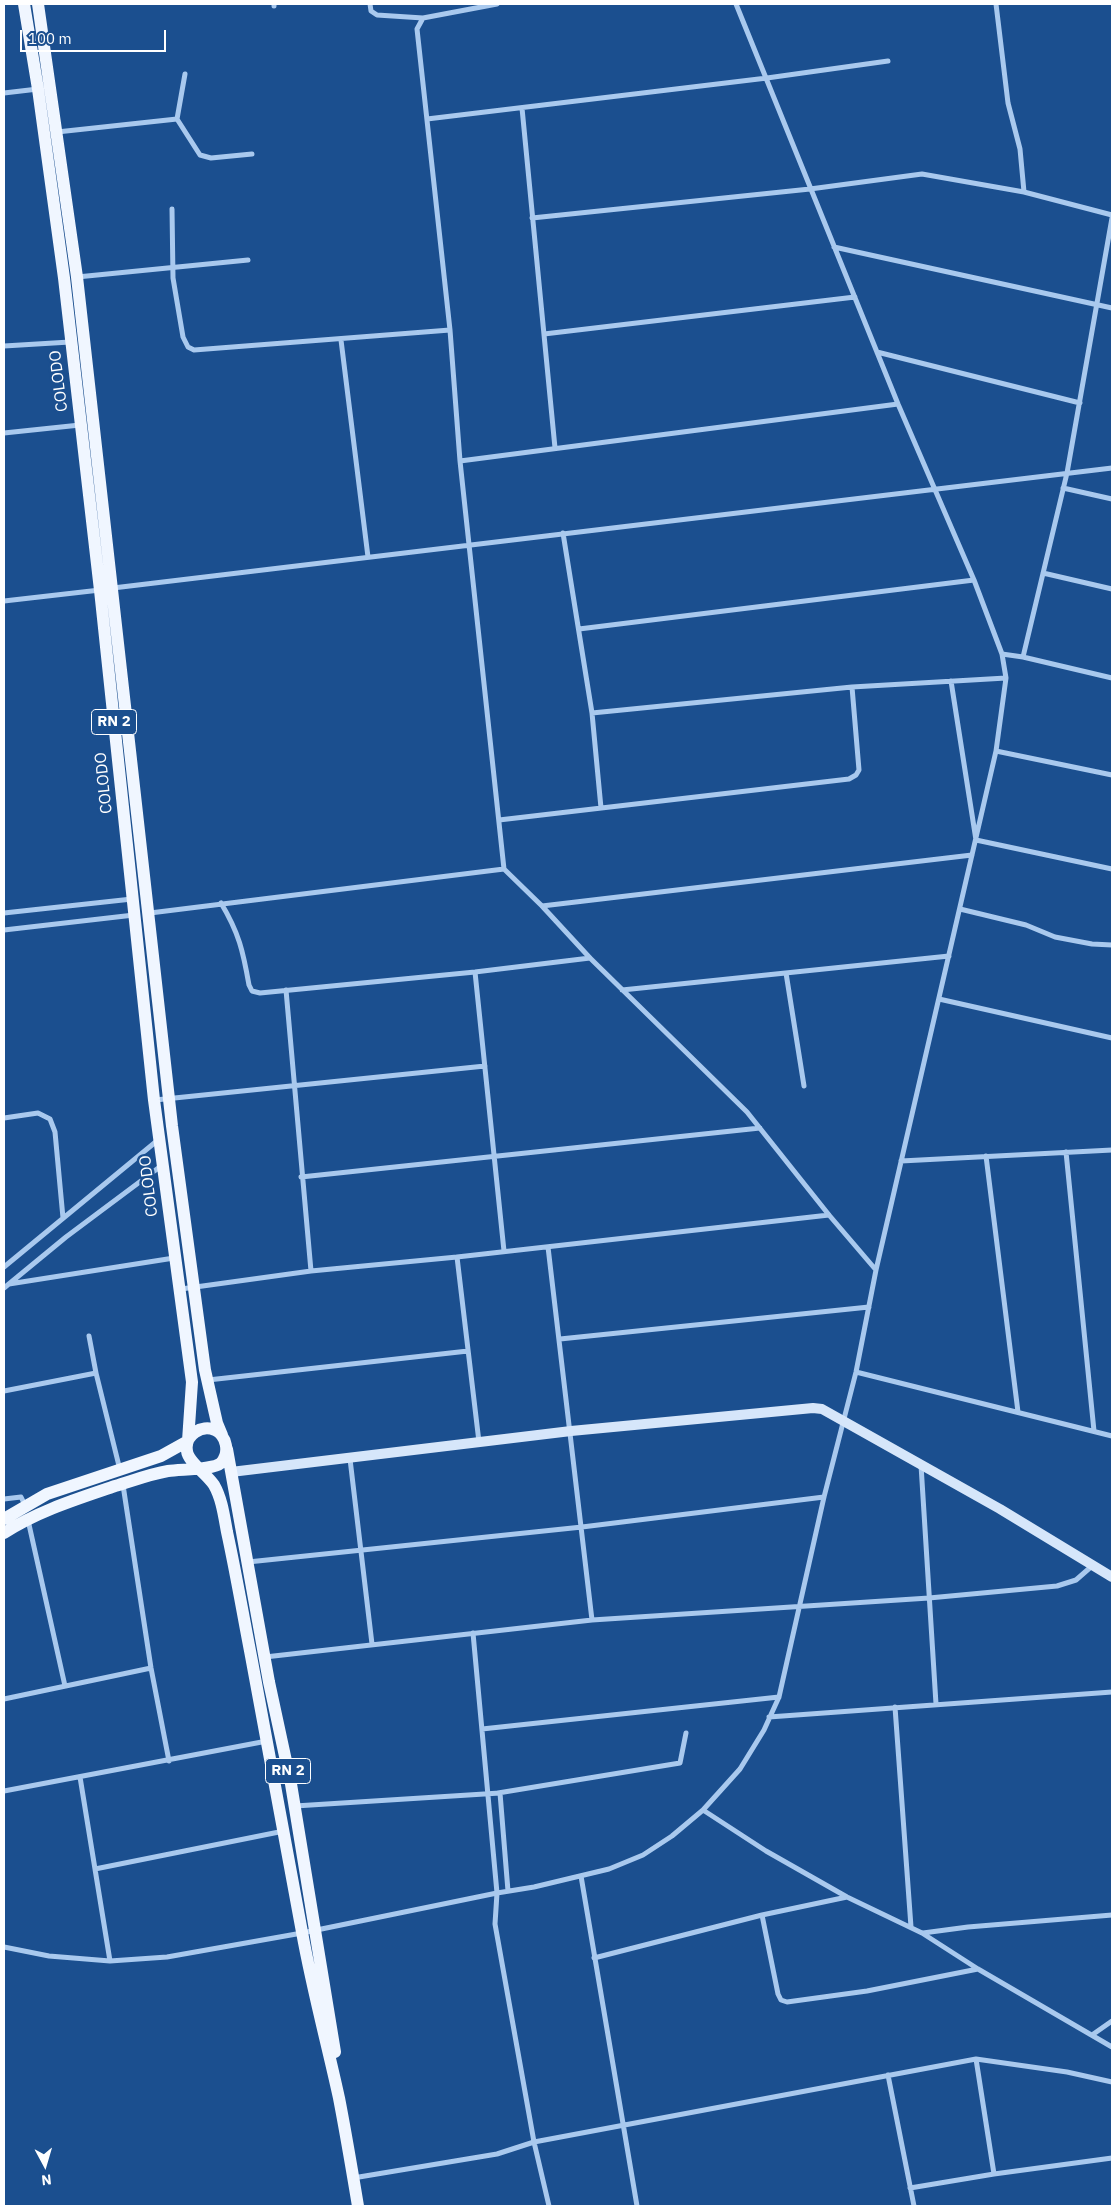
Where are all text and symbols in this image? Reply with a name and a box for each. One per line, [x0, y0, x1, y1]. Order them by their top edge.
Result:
scale bar [22, 20, 169, 52]
text: 100 m [28, 29, 72, 48]
street label: COLODO [46, 349, 72, 413]
road number: RN 2 [92, 710, 136, 734]
street label: COLODO [91, 751, 117, 815]
street label: COLODO [136, 1154, 162, 1218]
road number: RN 2 [266, 1758, 310, 1784]
north arrow [20, 2140, 70, 2190]
text: N [41, 2170, 53, 2189]

